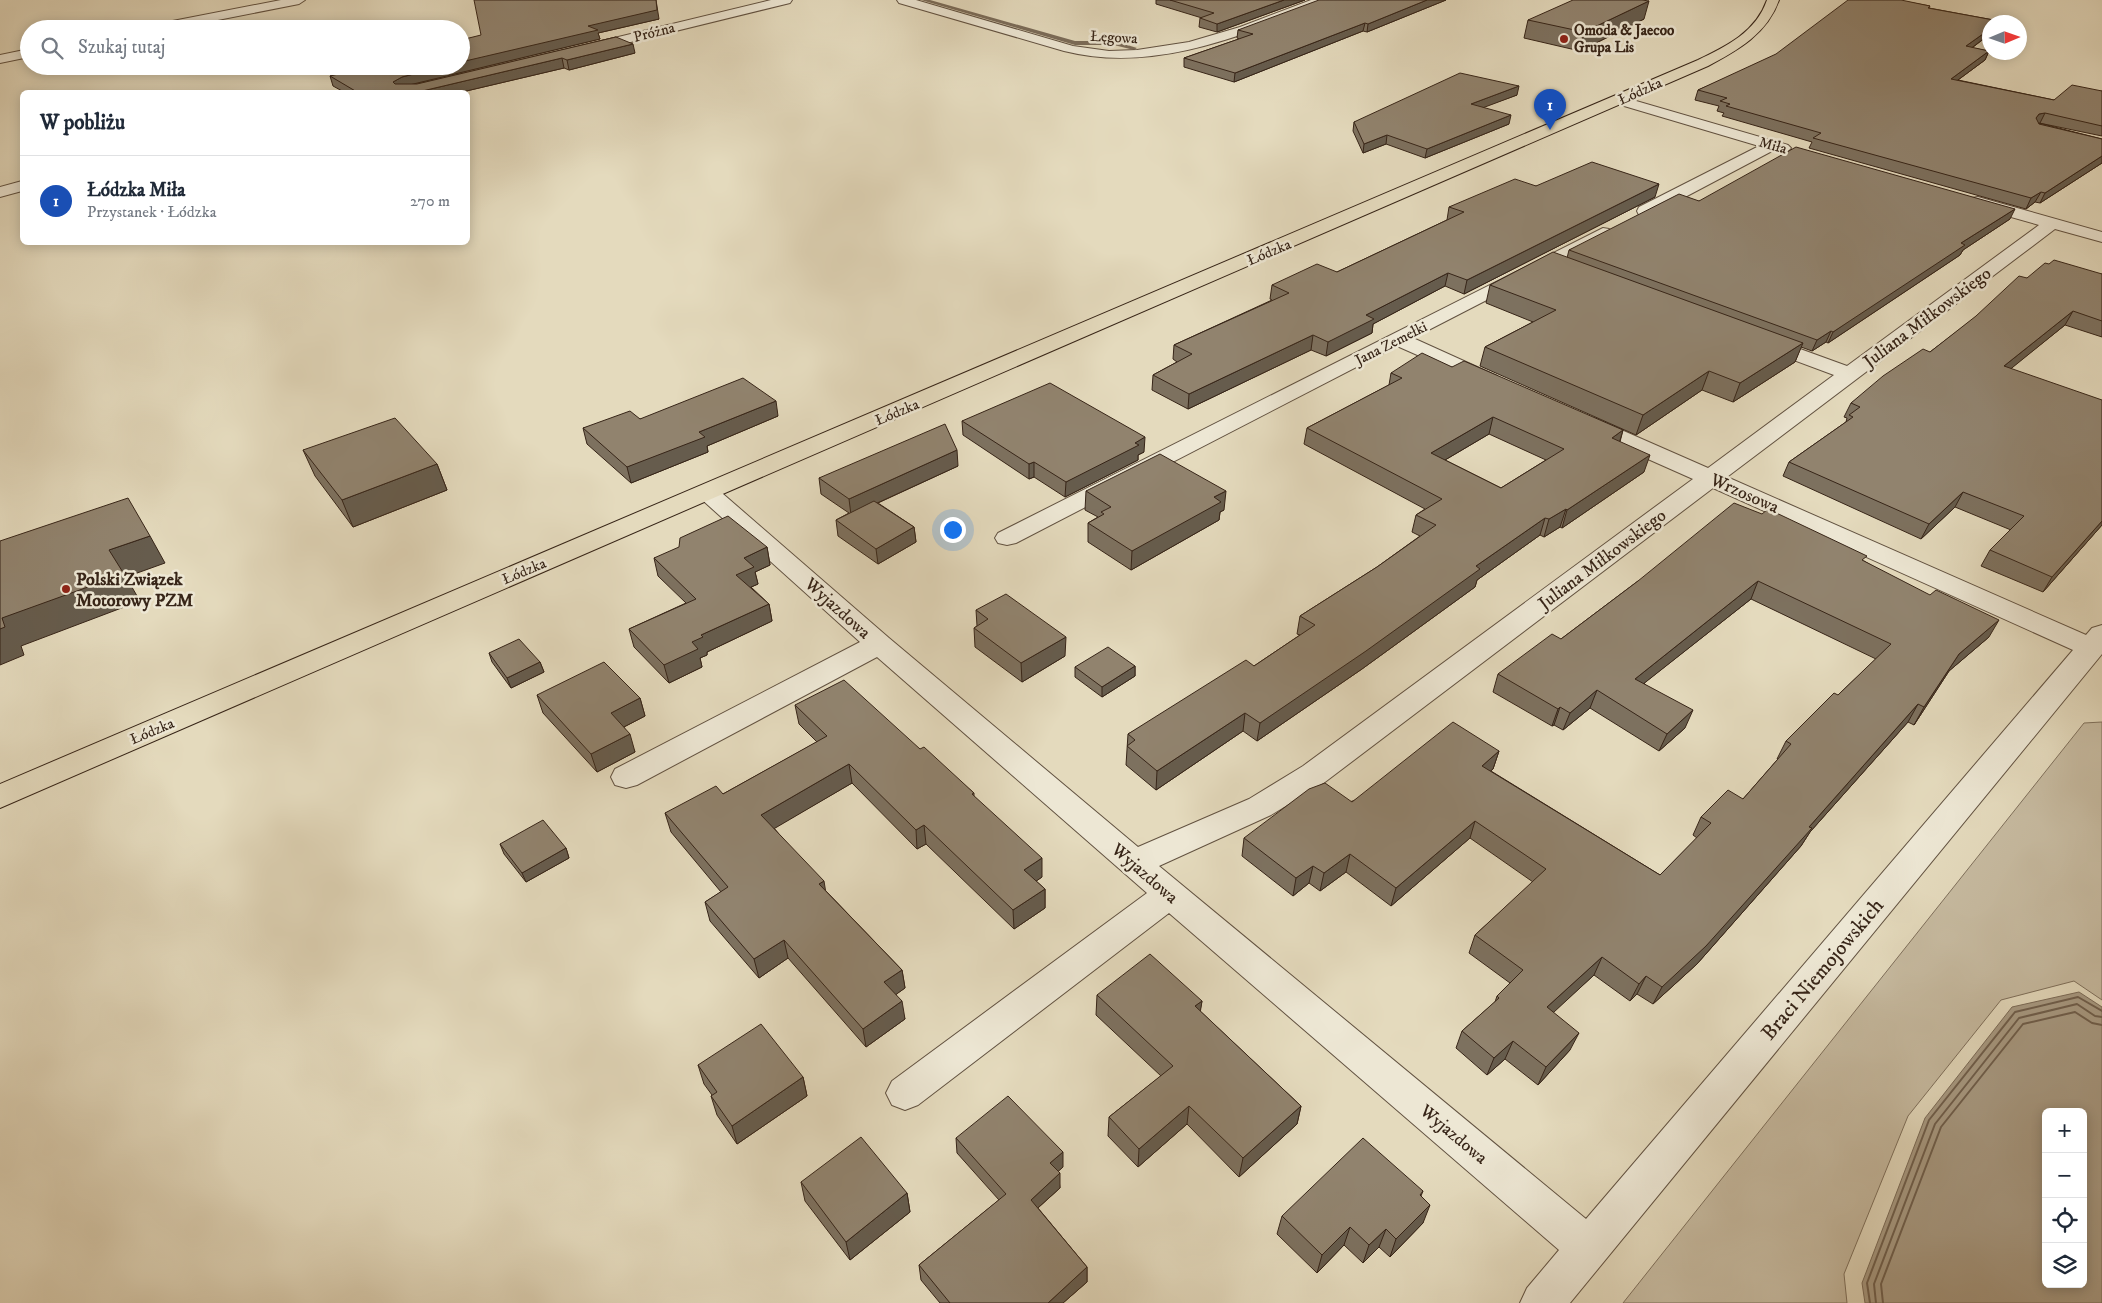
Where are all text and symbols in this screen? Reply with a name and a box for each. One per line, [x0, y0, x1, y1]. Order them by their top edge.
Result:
north arrow [1982, 15, 2027, 60]
street label: Próżna [631, 18, 678, 47]
search box [20, 20, 470, 75]
place label: Omoda & Jaecoo Grupa Lis [1574, 21, 1675, 57]
street label: Łęgowa [1090, 27, 1139, 48]
marker: Omoda & Jaecoo Grupa Lis [1558, 33, 1570, 45]
icon: search [38, 34, 66, 62]
text: Szukaj tutaj [78, 36, 165, 59]
street label: Łódzka [1615, 73, 1666, 109]
pin: 1 [1534, 89, 1566, 130]
text: W pobliżu [40, 110, 125, 136]
street label: Miła [1757, 132, 1790, 159]
text: Łódzka Miła [87, 179, 185, 202]
text: 1 [53, 191, 59, 211]
text: 270 m [410, 191, 450, 211]
text: Przystanek · Łódzka [87, 202, 217, 222]
street label: Łódzka [1244, 235, 1295, 270]
street label: Juliana Miłkowskiego [1858, 262, 1996, 374]
street label: Jana Zemełki [1350, 317, 1431, 371]
street label: Łódzka [872, 395, 923, 430]
street label: Wrzosowa [1706, 469, 1783, 519]
street label: Juliana Miłkowskiego [1533, 504, 1671, 616]
your location [940, 517, 966, 543]
street label: Łódzka [499, 554, 550, 589]
place label: Polski Związek Motorowy PZM [76, 569, 194, 612]
street label: Wyjazdowa [799, 573, 875, 644]
marker: Polski Związek Motorowy PZM [60, 583, 72, 595]
street label: Łódzka [127, 714, 178, 749]
street label: Wyjazdowa [1106, 838, 1182, 909]
street label: Braci Niemojowskich [1756, 893, 1890, 1046]
street label: Wyjazdowa [1414, 1100, 1492, 1170]
map controls [2042, 1108, 2087, 1288]
button: + [2042, 1108, 2087, 1153]
button: − [2042, 1153, 2087, 1198]
button: locate [2042, 1198, 2087, 1243]
button: layers [2042, 1243, 2087, 1288]

